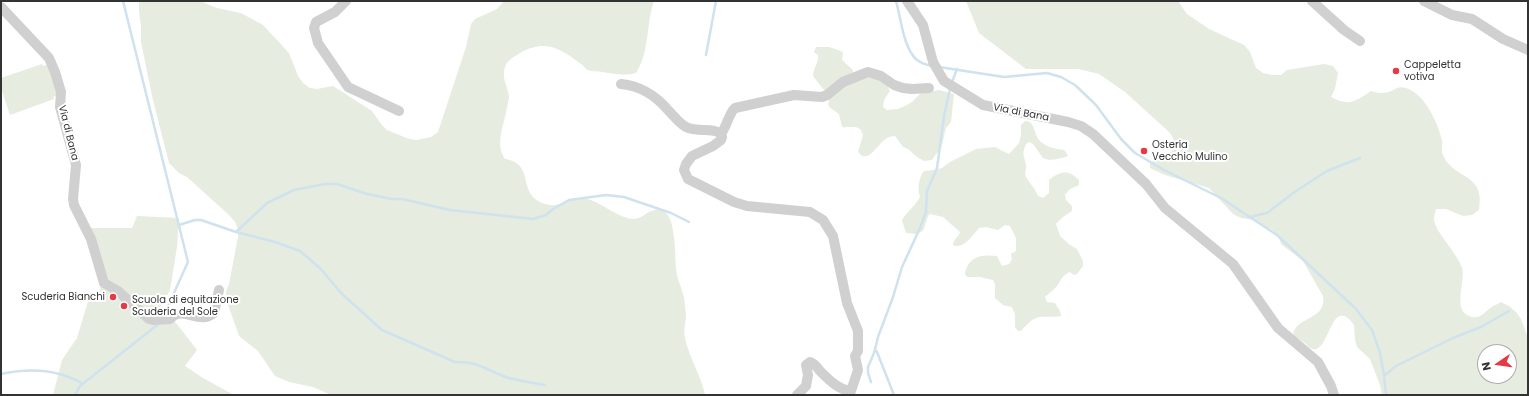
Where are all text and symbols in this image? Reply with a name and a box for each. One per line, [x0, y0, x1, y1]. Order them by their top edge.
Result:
place label: Cappeletta votiva [1404, 59, 1461, 82]
marker: Cappeletta votiva [1391, 66, 1401, 76]
street label: Via di Bana [992, 102, 1050, 124]
street label: Via di Bana [55, 104, 81, 162]
place label: Osteria Vecchio Mulino [1152, 139, 1228, 162]
marker: Osteria Vecchio Mulino [1139, 146, 1149, 156]
place label: Scuderia Bianchi [21, 291, 105, 303]
marker: Scuderia Bianchi [108, 292, 118, 302]
place label: Scuola di equitazione Scuderia del Sole [132, 294, 239, 318]
marker: Scuola di equitazione Scuderia del Sole [119, 301, 129, 311]
north arrow [1477, 344, 1517, 384]
text: N [1478, 361, 1495, 372]

